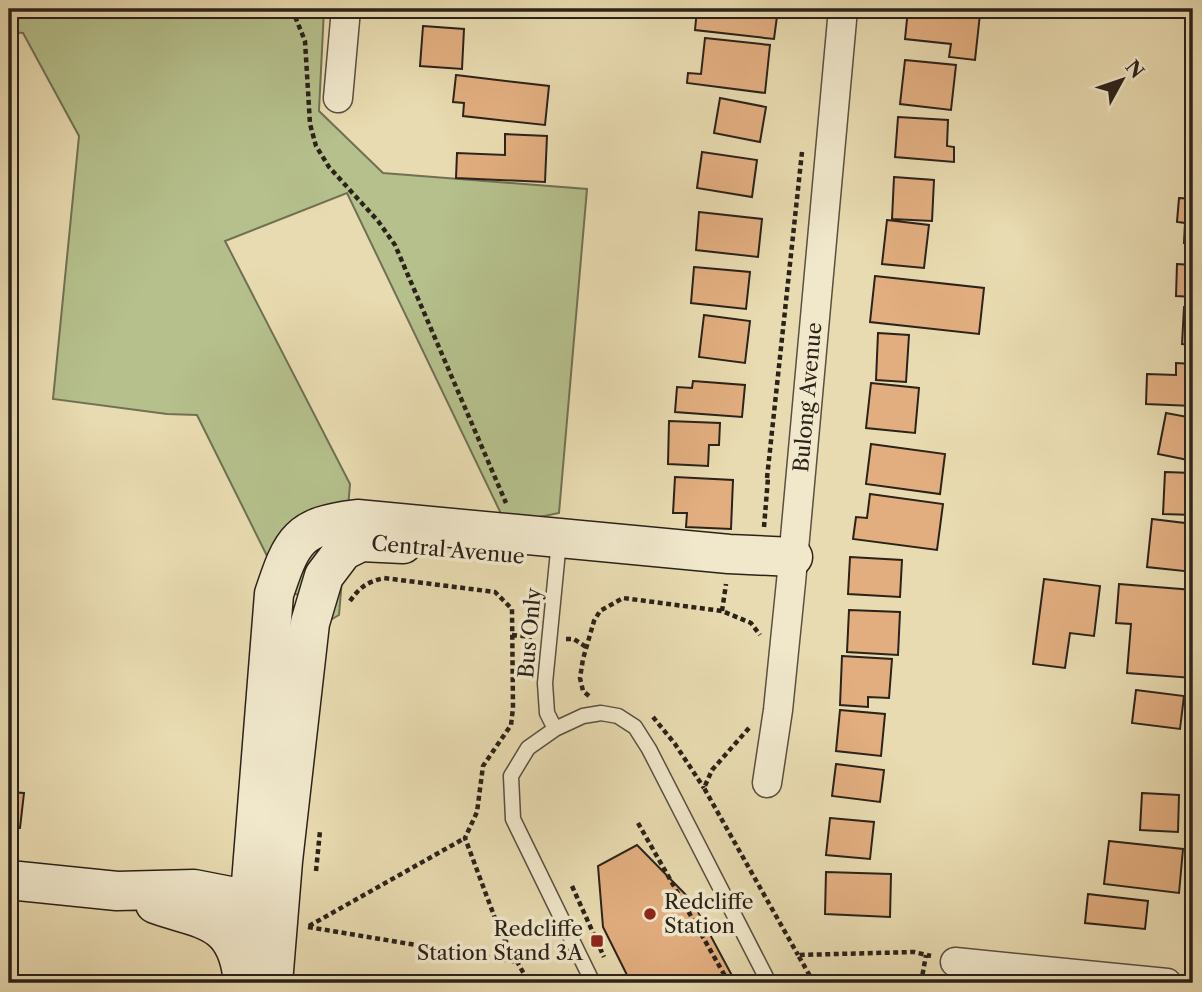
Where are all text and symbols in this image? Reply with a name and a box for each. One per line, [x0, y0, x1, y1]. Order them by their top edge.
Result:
north arrow [1086, 46, 1156, 116]
text: N [1121, 56, 1149, 83]
street label: Bulong Avenue [788, 321, 827, 473]
street label: Central Avenue [370, 530, 526, 569]
street label: Bus Only [513, 586, 546, 679]
place label: Redcliffe Station [664, 889, 753, 938]
marker: Redcliffe Station [642, 906, 658, 922]
place label: Redcliffe Station Stand 3A [417, 916, 583, 965]
marker: Redcliffe Station Stand 3A [589, 933, 605, 949]

